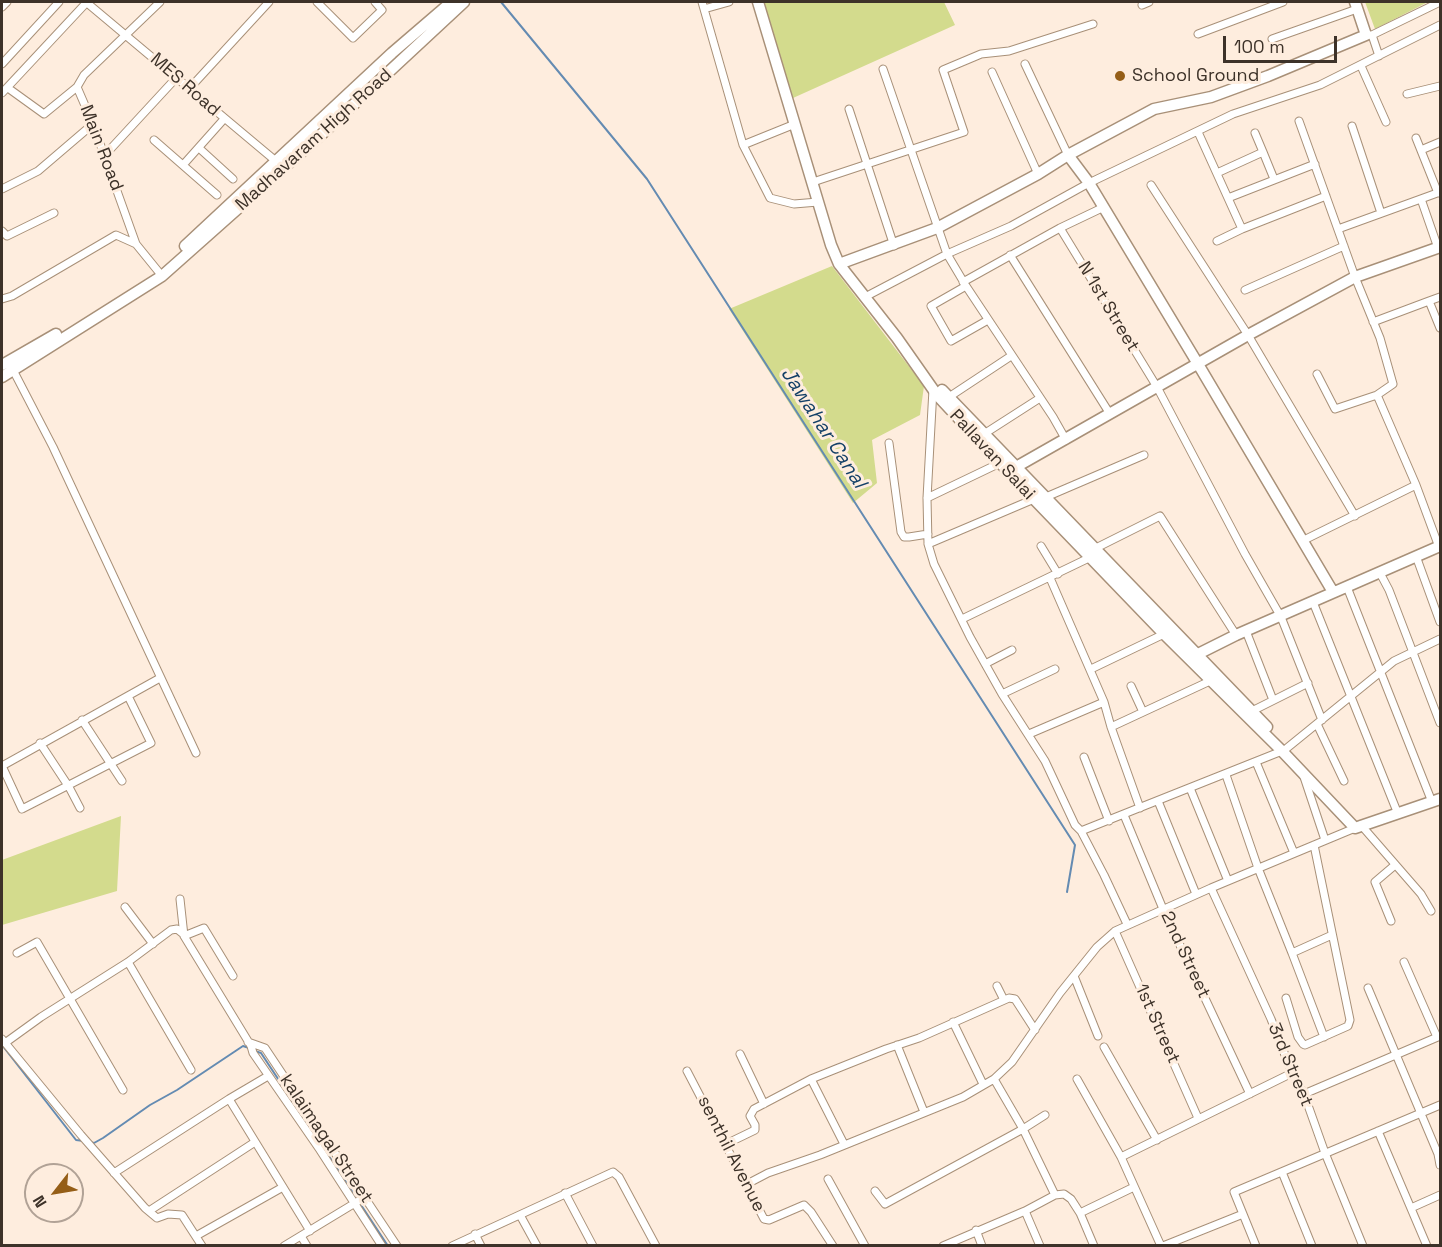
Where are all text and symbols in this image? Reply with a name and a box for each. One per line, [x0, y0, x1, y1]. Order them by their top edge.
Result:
scale bar [1226, 24, 1340, 62]
text: 100 m [1234, 35, 1285, 58]
street label: MES Road [146, 49, 224, 121]
street label: Madhavaram High Road [232, 64, 396, 216]
place label: School Ground [1132, 65, 1259, 87]
marker: School Ground [1113, 69, 1127, 83]
street label: Main Road [75, 102, 127, 194]
street label: N 1st Street [1073, 258, 1143, 356]
water label: Jawahar Canal [775, 363, 871, 493]
street label: Pallavan Salai [945, 405, 1039, 505]
street label: 2nd Street [1156, 908, 1214, 1002]
street label: 1st Street [1130, 981, 1184, 1067]
street label: 3rd Street [1263, 1020, 1317, 1110]
street label: kalaimagal Street [275, 1071, 377, 1207]
street label: senthil Avenue [692, 1092, 770, 1216]
north arrow [24, 1163, 84, 1223]
text: N [28, 1191, 52, 1212]

